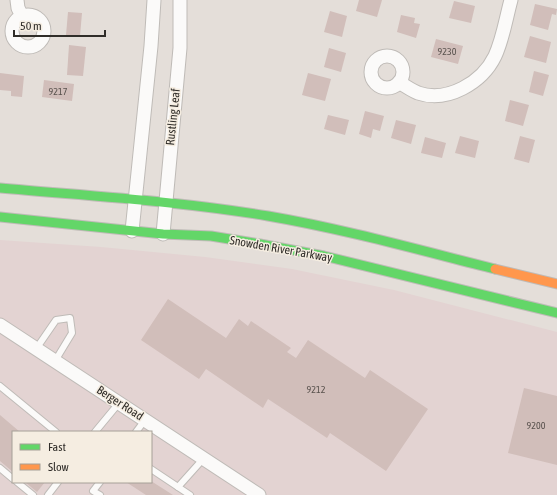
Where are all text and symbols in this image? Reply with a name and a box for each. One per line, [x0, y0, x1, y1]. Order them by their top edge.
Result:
scale bar [14, 12, 105, 38]
text: 50 m [20, 19, 42, 33]
house number: 9230 [438, 46, 457, 57]
house number: 9217 [49, 86, 68, 97]
street label: Rustling Leaf [163, 87, 183, 146]
street label: Snowden River Parkway [229, 233, 333, 265]
street label: Berger Road [94, 383, 146, 423]
house number: 9212 [307, 384, 326, 395]
house number: 9200 [527, 420, 546, 431]
legend [12, 431, 152, 483]
text: Fast [48, 440, 66, 454]
text: Slow [48, 460, 69, 474]

